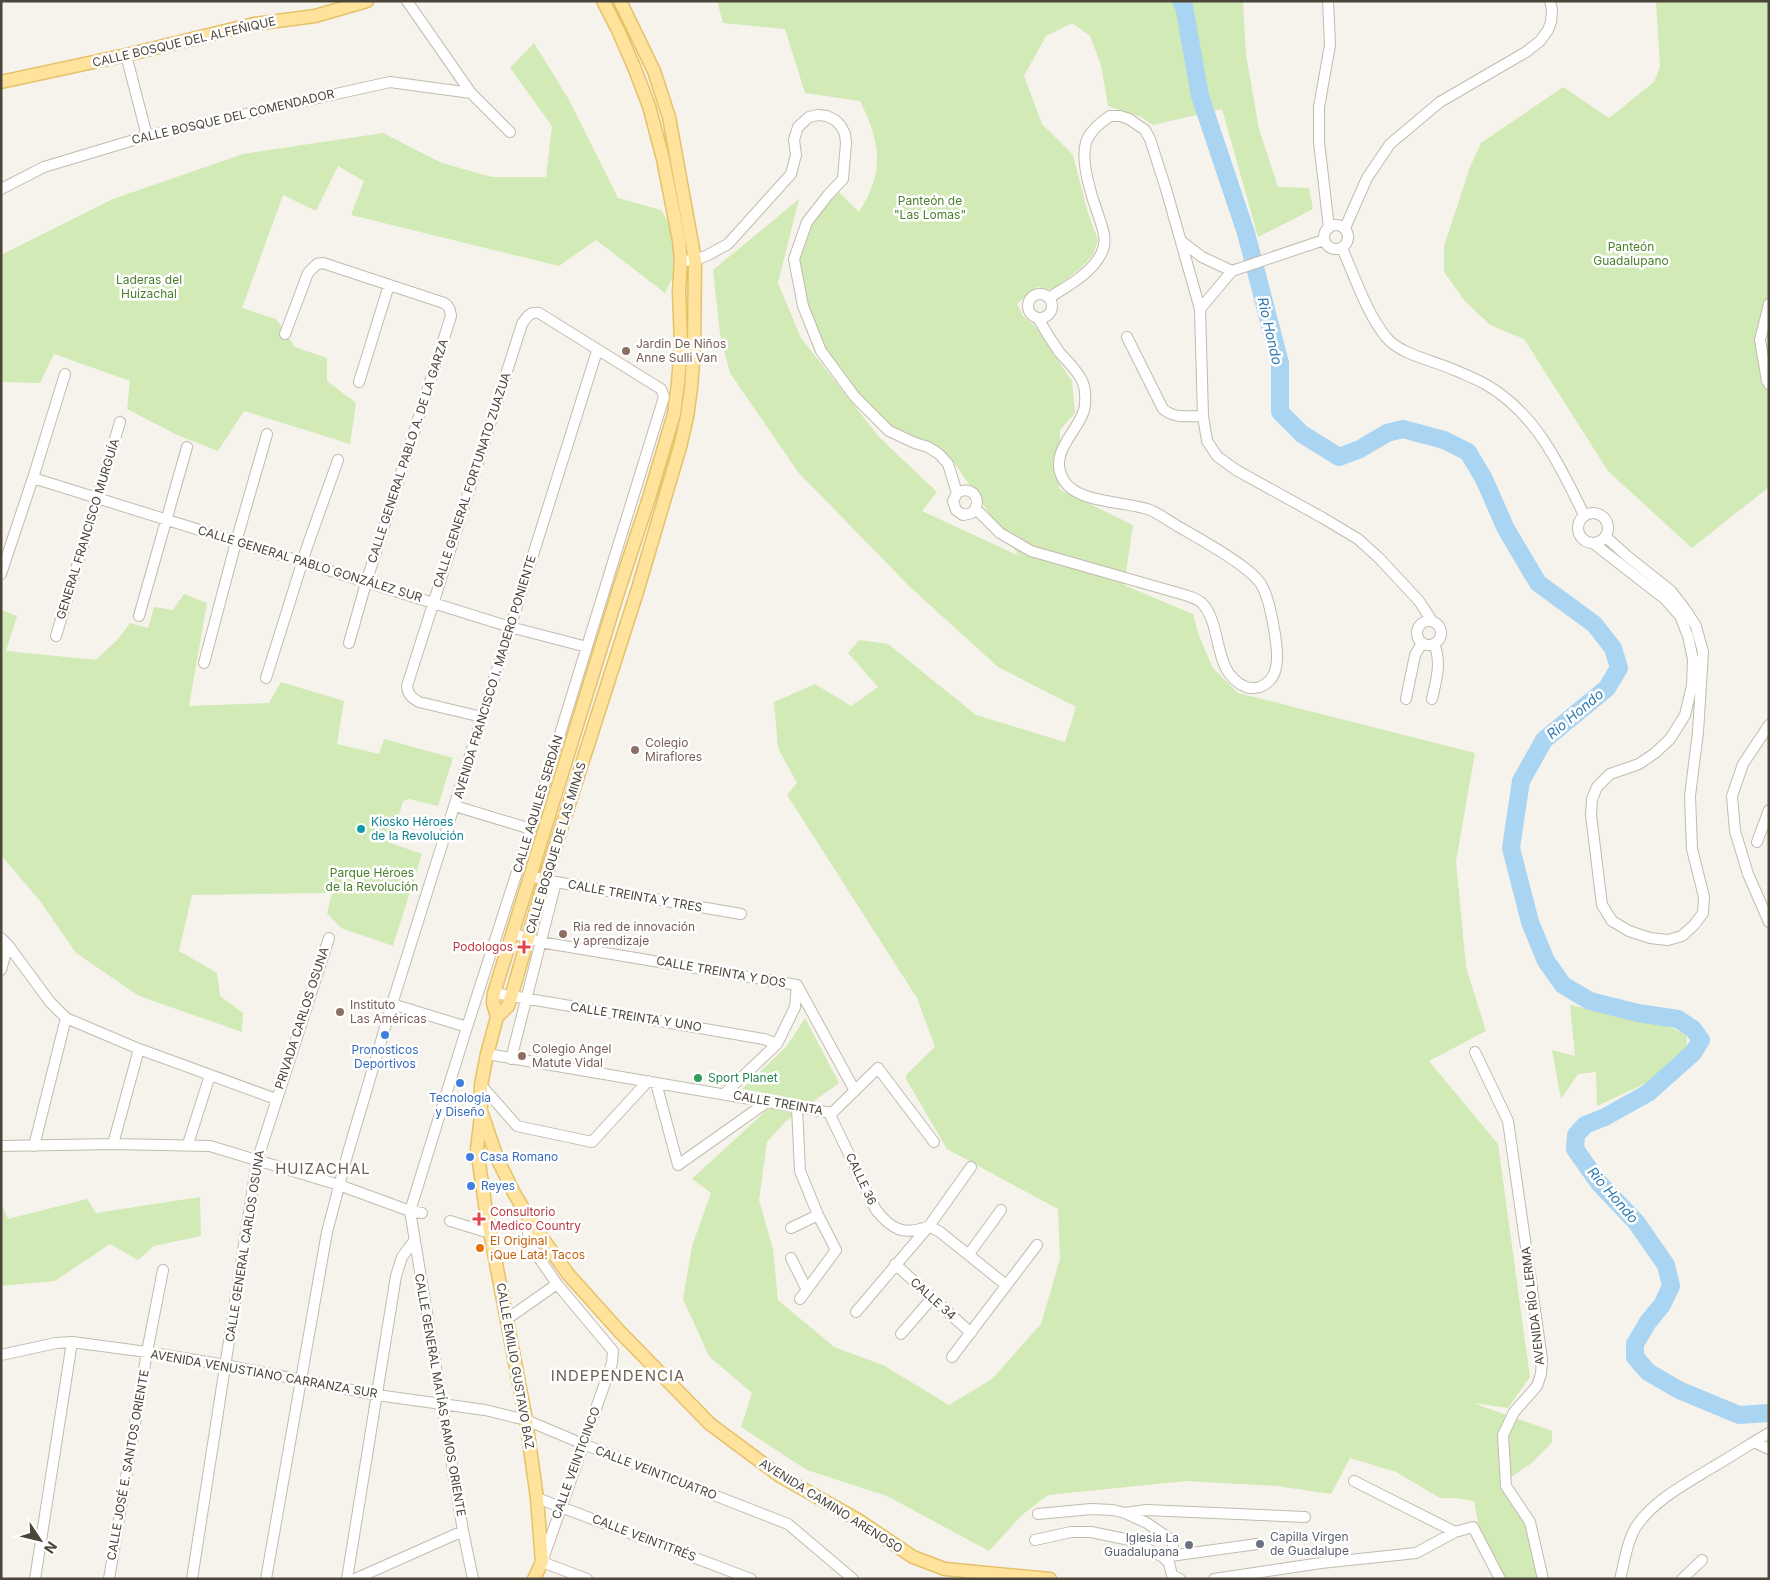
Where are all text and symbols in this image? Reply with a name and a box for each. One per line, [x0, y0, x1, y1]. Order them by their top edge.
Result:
street label: CALLE BOSQUE DEL ALFEÑIQUE [91, 13, 277, 70]
street label: CALLE BOSQUE DEL COMENDADOR [130, 86, 336, 147]
park label: Panteón de "Las Lomas" [894, 193, 966, 222]
park label: Panteón Guadalupano [1593, 239, 1669, 268]
park label: Laderas del Huizachal [116, 272, 182, 301]
water label: Rio Hondo [1254, 295, 1287, 366]
place label: Jardin De Niños Anne Sulli Van [636, 336, 726, 365]
street label: CALLE GENERAL PABLO A. DE LA GARZA [364, 337, 451, 565]
marker: Jardin De Niños Anne Sulli Van [620, 345, 632, 357]
street label: CALLE GENERAL FORTUNATO ZUAZUA [430, 370, 513, 589]
street label: GENERAL FRANCISCO MURGUÍA [53, 436, 122, 621]
street label: CALLE GENERAL PABLO GONZÁLEZ SUR [196, 522, 424, 605]
street label: AVENIDA FRANCISCO I. MADERO PONIENTE [450, 553, 539, 800]
water label: Rio Hondo [1543, 685, 1606, 742]
street label: CALLE AQUILES SERDÁN [509, 733, 566, 875]
place label: Colegio Miraflores [645, 735, 702, 764]
marker: Colegio Miraflores [629, 744, 641, 756]
street label: CALLE BOSQUE DE LAS MINAS [522, 760, 589, 936]
place label: Kiosko Héroes de la Revolución [371, 814, 464, 843]
marker: Kiosko Héroes de la Revolución [355, 823, 367, 835]
park label: Parque Héroes de la Revolución [326, 865, 418, 894]
street label: CALLE TREINTA Y TRES [567, 876, 704, 915]
place label: Ria red de innovación y aprendizaje [573, 919, 695, 948]
marker: Ria red de innovación y aprendizaje [557, 928, 569, 940]
place label: Podologos [453, 939, 513, 954]
marker: Podologos [517, 940, 531, 954]
street label: PRIVADA CARLOS OSUNA [271, 945, 332, 1091]
street label: CALLE TREINTA Y DOS [655, 953, 787, 990]
place label: Instituto Las Américas [350, 997, 427, 1026]
street label: CALLE TREINTA Y UNO [569, 999, 703, 1034]
marker: Instituto Las Américas [334, 1006, 346, 1018]
marker: Pronosticos Deportivos [379, 1029, 391, 1041]
place label: Colegio Angel Matute Vidal [532, 1041, 611, 1070]
place label: Pronosticos Deportivos [351, 1042, 419, 1071]
marker: Colegio Angel Matute Vidal [516, 1050, 528, 1062]
place label: Sport Planet [708, 1070, 778, 1085]
marker: Sport Planet [692, 1072, 704, 1084]
marker: Tecnologia y Diseño [454, 1077, 466, 1089]
street label: CALLE TREINTA [732, 1087, 824, 1118]
place label: Tecnologia y Diseño [429, 1090, 491, 1119]
street label: CALLE GENERAL CARLOS OSUNA [222, 1149, 267, 1343]
place label: Casa Romano [480, 1149, 558, 1164]
street label: CALLE 36 [843, 1150, 880, 1207]
marker: Casa Romano [464, 1151, 476, 1163]
district label: HUIZACHAL [275, 1159, 371, 1178]
water label: Rio Hondo [1584, 1163, 1642, 1226]
place label: Reyes [481, 1178, 515, 1193]
marker: Reyes [465, 1180, 477, 1192]
place label: Consultorio Medico Country [490, 1204, 581, 1233]
marker: Consultorio Medico Country [472, 1212, 486, 1226]
place label: El Original ¡Que Lata! Tacos [490, 1233, 585, 1262]
marker: El Original ¡Que Lata! Tacos [474, 1242, 486, 1254]
street label: AVENIDA RÍO LERMA [1518, 1246, 1547, 1366]
street label: CALLE GENERAL MATÍAS RAMOS ORIENTE [412, 1272, 469, 1518]
street label: CALLE 34 [907, 1274, 959, 1323]
street label: CALLE EMILIO GUSTAVO BAZ [493, 1282, 538, 1450]
street label: AVENIDA VENUSTIANO CARRANZA SUR [149, 1346, 379, 1401]
district label: INDEPENDENCIA [551, 1366, 685, 1385]
street label: CALLE JOSÉ E. SANTOS ORIENTE [103, 1368, 152, 1561]
street label: CALLE VEINTICINCO [548, 1405, 603, 1521]
street label: CALLE VEINTICUATRO [593, 1442, 719, 1503]
street label: AVENIDA CAMINO ARENOSO [757, 1455, 906, 1556]
street label: CALLE VEINTITRÉS [590, 1511, 699, 1564]
north arrow [15, 1515, 65, 1565]
place label: Capilla Virgen de Guadalupe [1270, 1529, 1349, 1558]
place label: Iglesia La Guadalupana [1104, 1530, 1179, 1559]
text: N [41, 1538, 61, 1557]
marker: Capilla Virgen de Guadalupe [1254, 1538, 1266, 1550]
marker: Iglesia La Guadalupana [1183, 1539, 1195, 1551]

